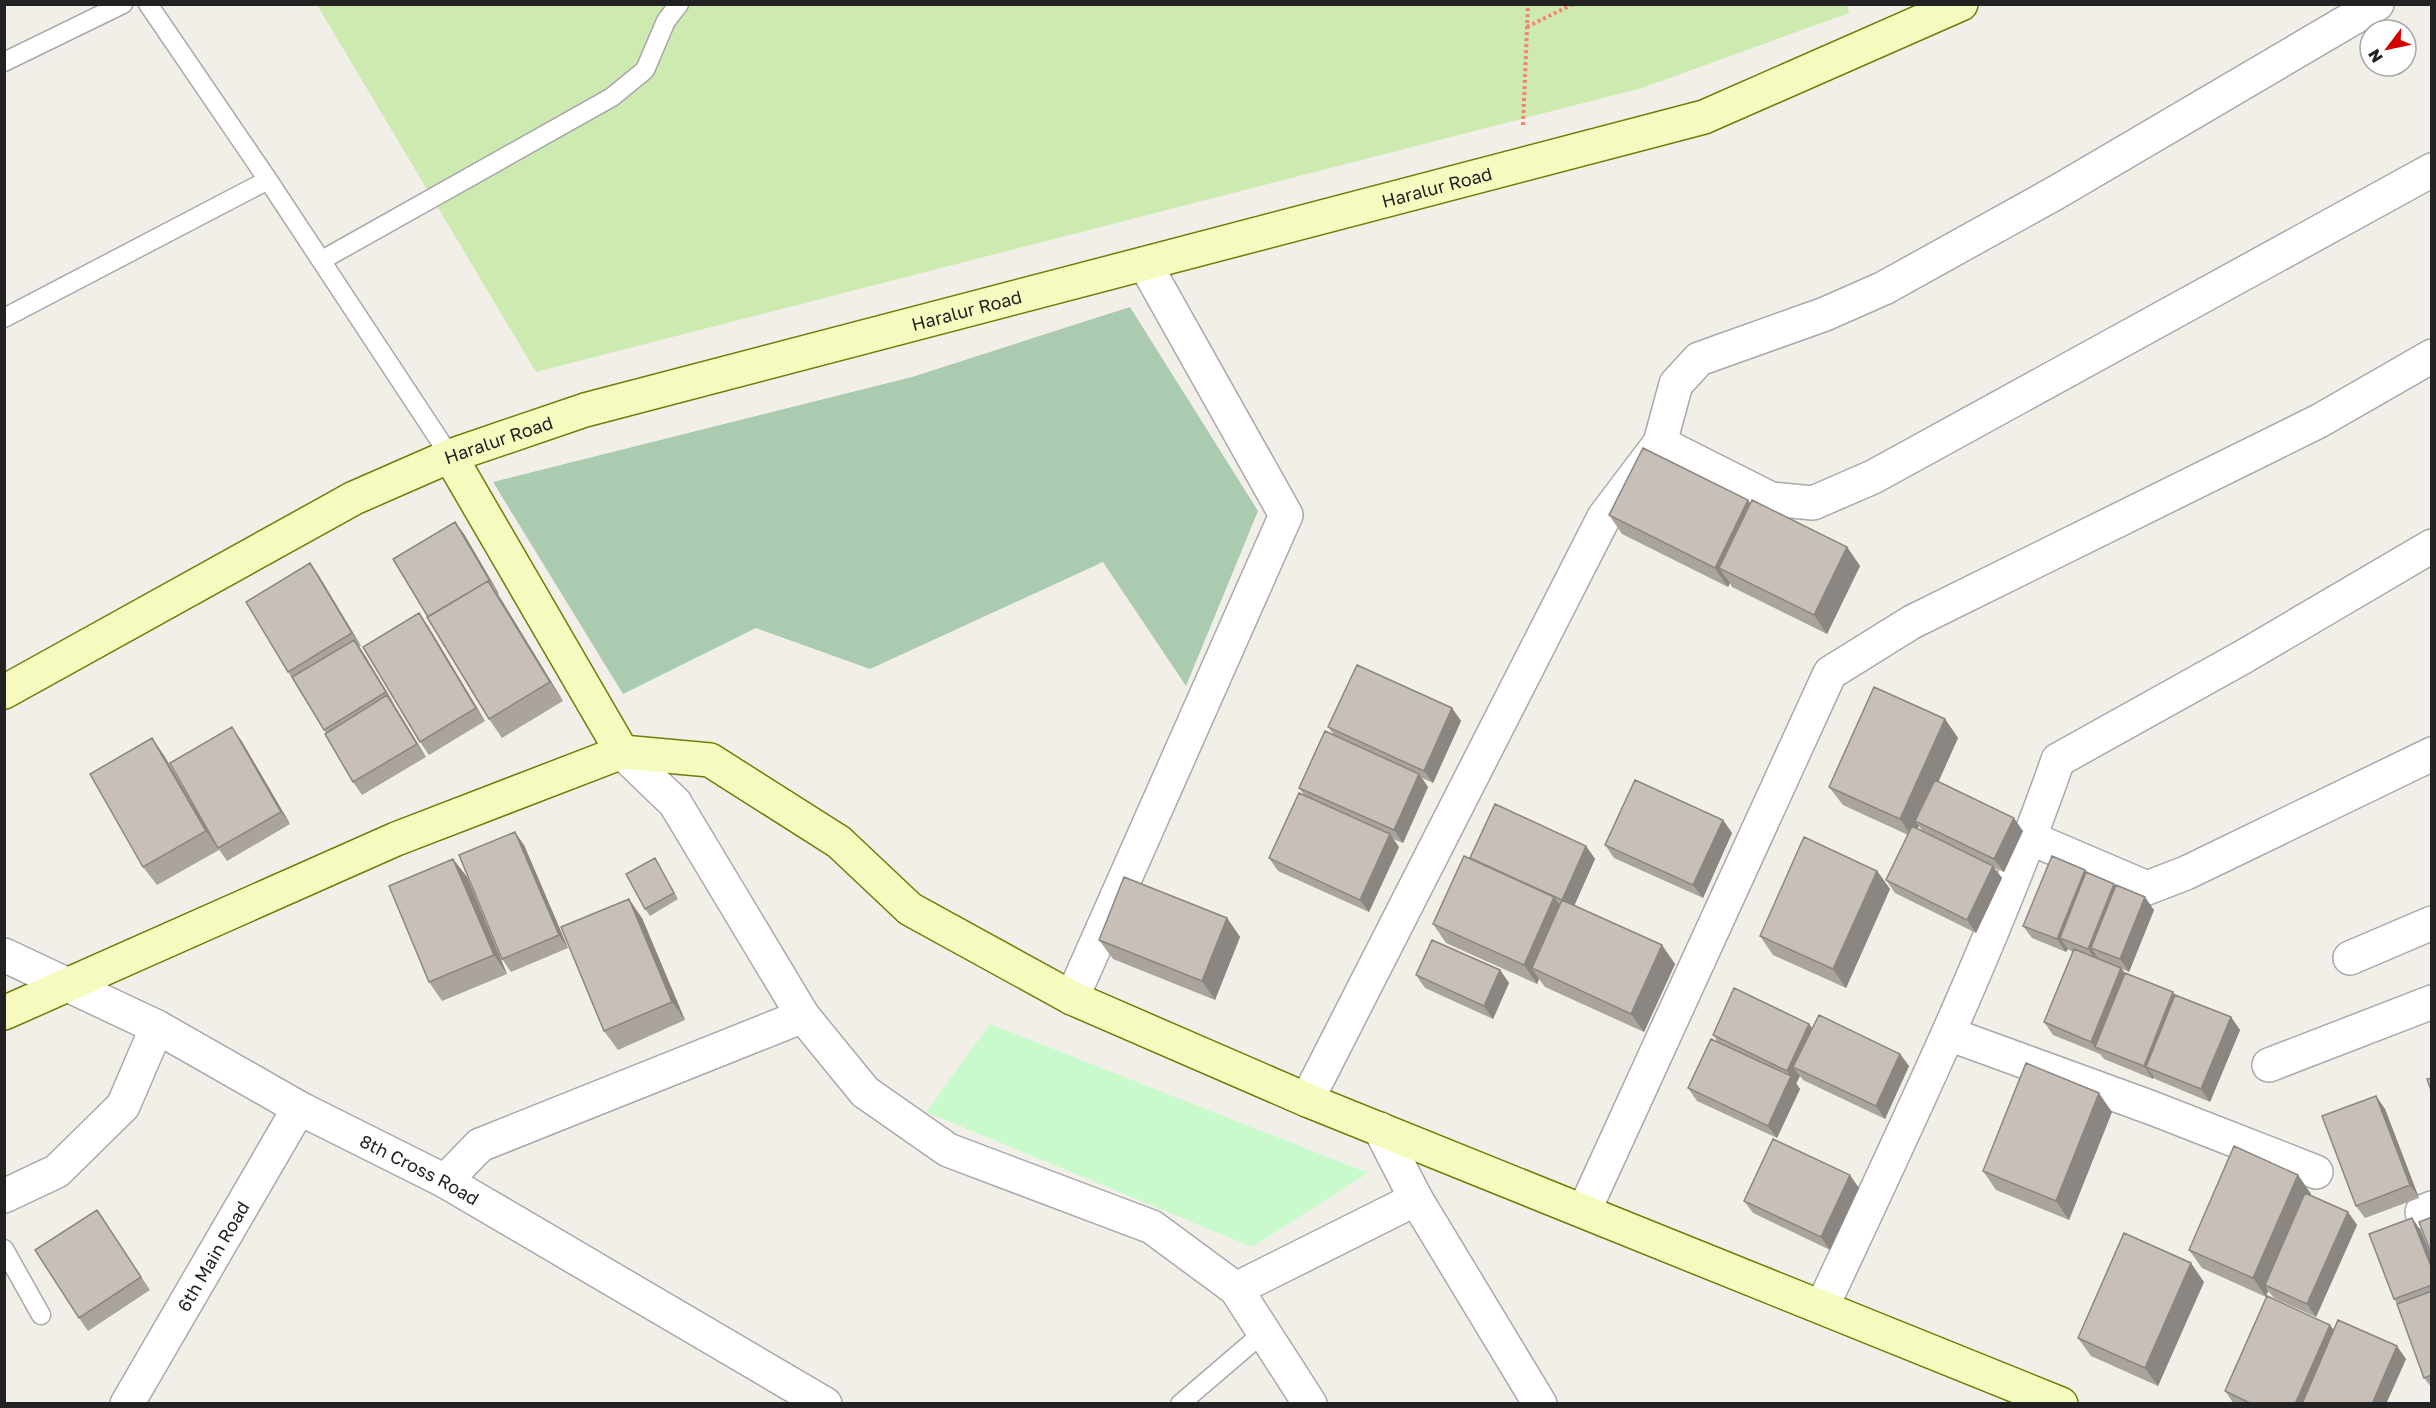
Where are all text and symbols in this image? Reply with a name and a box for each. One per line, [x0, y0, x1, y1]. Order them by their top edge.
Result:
north arrow [2358, 18, 2418, 78]
text: N [2364, 45, 2387, 66]
street label: Haralur Road [1379, 162, 1494, 212]
street label: Haralur Road [909, 285, 1024, 335]
street label: Haralur Road [441, 411, 555, 468]
street label: 8th Cross Road [356, 1129, 483, 1210]
street label: 6th Main Road [172, 1197, 254, 1315]

